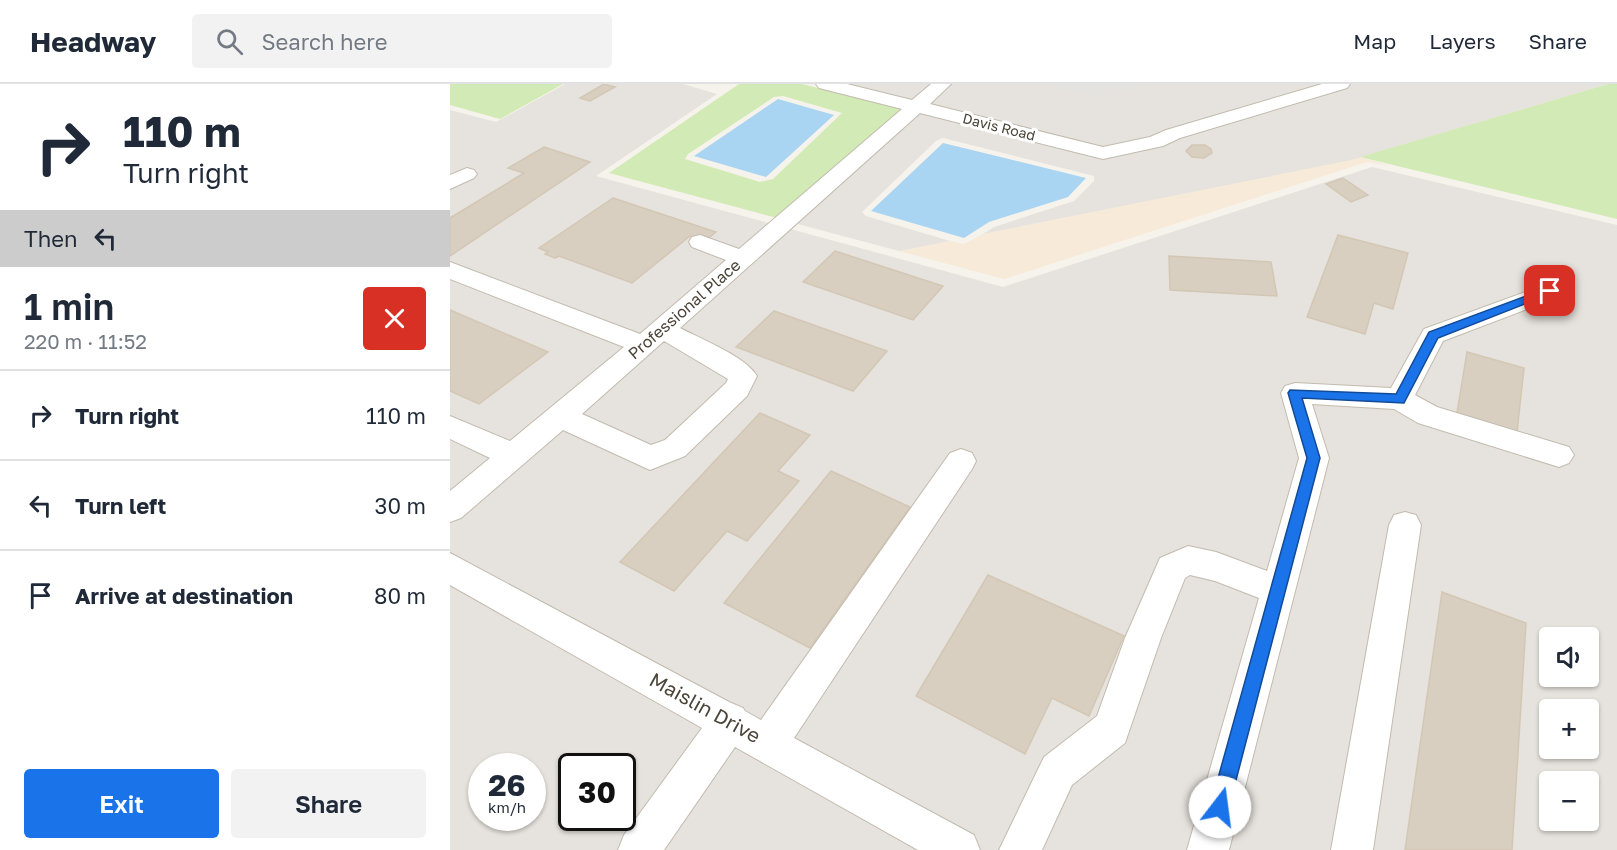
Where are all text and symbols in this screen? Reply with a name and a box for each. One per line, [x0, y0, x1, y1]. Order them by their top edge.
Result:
search box [192, 14, 612, 68]
text: Headway [30, 25, 156, 58]
icon: search [213, 25, 246, 58]
text: Search here [261, 28, 387, 55]
text: Map [1353, 28, 1396, 54]
text: Layers [1429, 28, 1496, 54]
text: Share [1529, 28, 1587, 54]
text: 110 m [123, 106, 241, 156]
icon: right [24, 108, 102, 186]
street label: Davis Road [961, 109, 1037, 144]
text: Turn right [123, 157, 249, 189]
icon: left [89, 222, 122, 255]
text: Then [24, 225, 77, 252]
street label: Professional Place [624, 255, 744, 363]
pin [1524, 265, 1575, 316]
icon: arrive [1533, 274, 1566, 307]
text: 1 min [24, 285, 114, 328]
button: close [363, 287, 426, 350]
text: 220 m · 11:52 [24, 329, 147, 353]
icon: right [24, 399, 57, 432]
text: Turn right [75, 402, 179, 429]
text: 110 m [366, 402, 426, 429]
icon: left [24, 489, 57, 522]
text: Turn left [75, 492, 166, 519]
text: 30 m [375, 492, 426, 519]
icon: arrive [24, 579, 57, 612]
text: Arrive at destination [75, 582, 293, 609]
text: 80 m [374, 582, 426, 609]
map controls [1539, 627, 1599, 831]
button: sound [1539, 627, 1599, 687]
street label: Maislin Drive [646, 667, 765, 747]
button: + [1539, 699, 1599, 759]
speed limit sign: 30 [558, 753, 636, 831]
text: 26 [488, 767, 526, 803]
button: Exit [24, 769, 219, 838]
button: Share [231, 769, 426, 838]
button: − [1539, 771, 1599, 831]
position arrow [1188, 775, 1252, 839]
text: km/h [488, 798, 526, 816]

